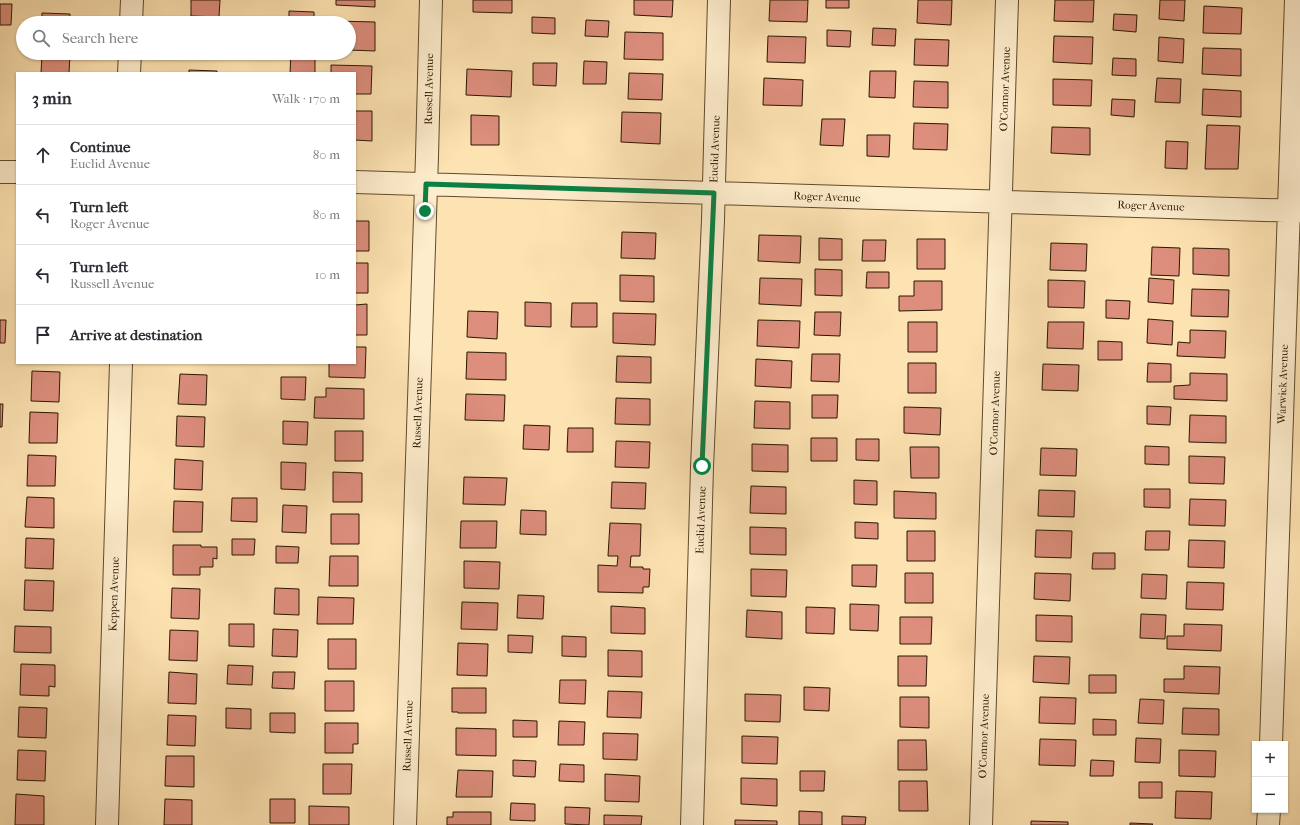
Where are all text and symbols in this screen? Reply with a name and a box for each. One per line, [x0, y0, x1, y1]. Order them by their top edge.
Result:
search box [16, 16, 356, 60]
icon: search [30, 27, 52, 49]
text: Search here [62, 29, 138, 47]
street label: O'Connor Avenue [997, 46, 1013, 132]
street label: Russell Avenue [422, 53, 436, 125]
text: 3 min [32, 88, 72, 108]
text: Walk · 170 m [272, 91, 340, 106]
street label: Euclid Avenue [707, 114, 723, 183]
text: Continue [70, 138, 130, 156]
icon: ahead [32, 144, 54, 166]
text: 80 m [313, 147, 340, 162]
text: Euclid Avenue [70, 156, 150, 171]
street label: Roger Avenue [793, 189, 861, 205]
text: Turn left [70, 198, 128, 216]
street label: Roger Avenue [1117, 198, 1185, 214]
route end [416, 202, 434, 220]
icon: left [32, 204, 54, 226]
text: 80 m [313, 207, 340, 222]
text: Roger Avenue [70, 216, 150, 231]
text: Turn left [70, 258, 128, 276]
icon: left [32, 264, 54, 286]
text: 10 m [315, 267, 340, 282]
text: Russell Avenue [70, 276, 155, 291]
icon: arrive [32, 324, 54, 346]
text: Arrive at destination [70, 326, 202, 344]
street label: Warwick Avenue [1275, 343, 1291, 425]
street label: O'Connor Avenue [987, 370, 1003, 456]
street label: Russell Avenue [410, 376, 426, 449]
route start [693, 457, 711, 475]
street label: Euclid Avenue [693, 485, 709, 554]
street label: Keppen Avenue [106, 556, 122, 632]
street label: O'Connor Avenue [976, 693, 992, 779]
street label: Russell Avenue [400, 699, 416, 772]
map controls [1252, 741, 1288, 813]
button: + [1252, 741, 1288, 777]
button: − [1252, 777, 1288, 813]

